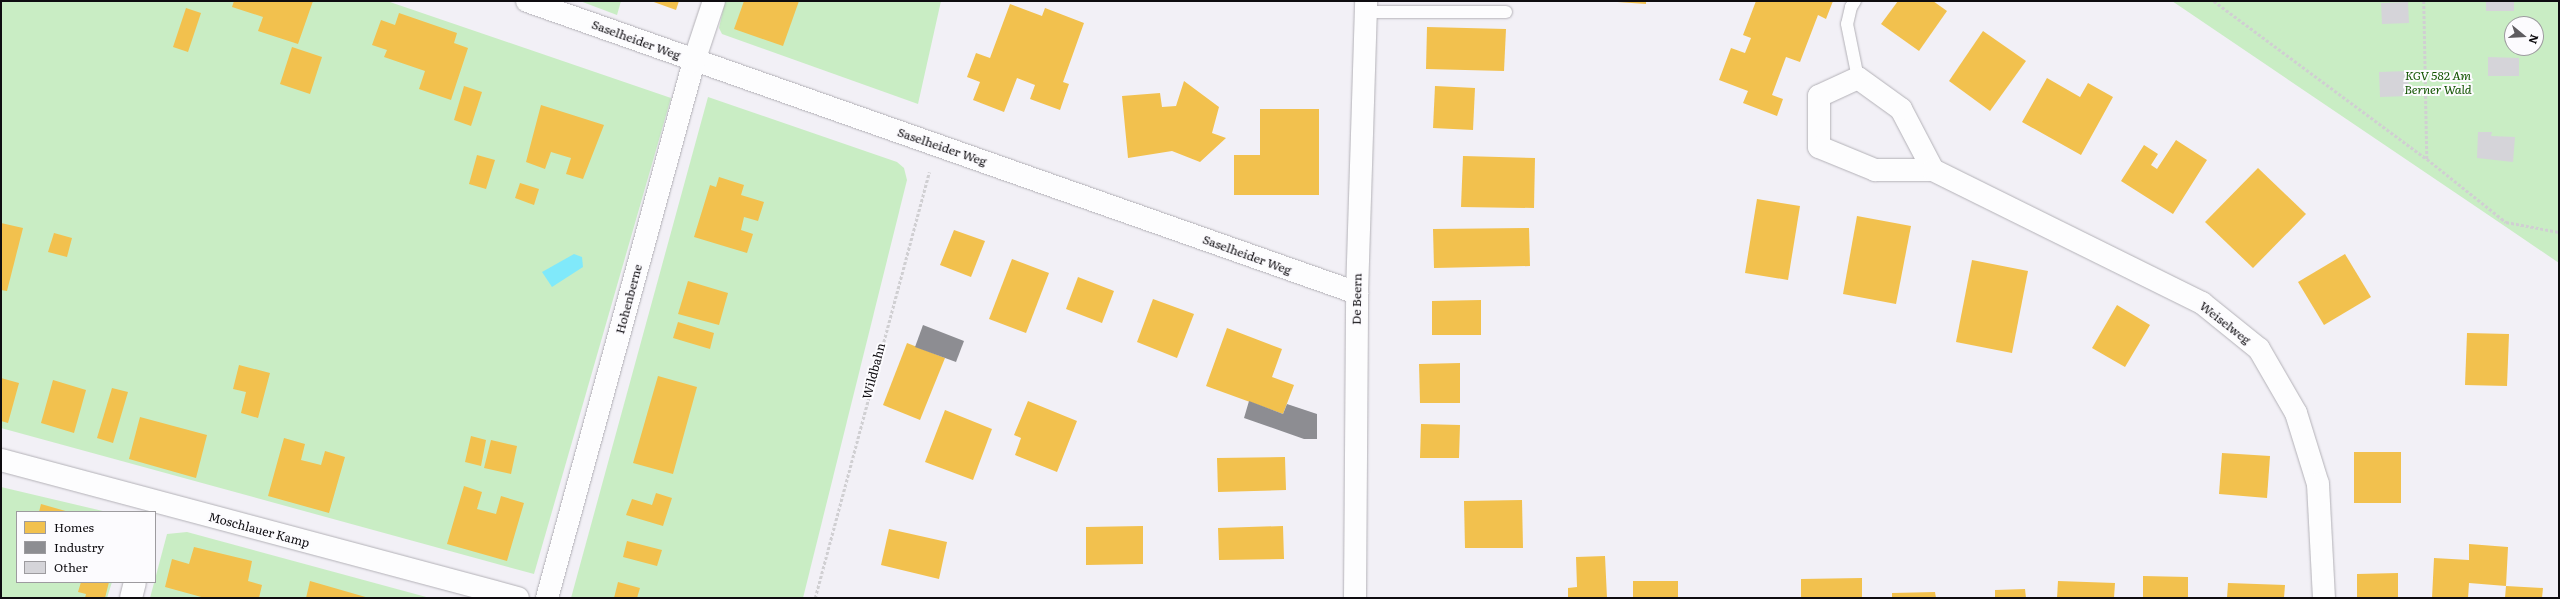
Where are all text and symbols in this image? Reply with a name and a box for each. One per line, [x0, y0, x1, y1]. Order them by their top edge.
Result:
north arrow [2504, 16, 2544, 56]
street label: Saselheider Weg [590, 17, 682, 63]
text: N [2525, 33, 2543, 46]
park label: KGV 582 Am Berner Wald [2404, 69, 2472, 97]
street label: Saselheider Weg [896, 125, 988, 169]
street label: Saselheider Weg [1201, 232, 1293, 278]
street label: Hohenberne [613, 263, 645, 335]
street label: De Beern [1349, 273, 1365, 325]
street label: Weiselweg [2197, 299, 2253, 347]
street label: Wildbahn [860, 341, 888, 401]
street label: Moschlauer Kamp [207, 510, 311, 550]
legend [16, 511, 156, 583]
text: Homes [54, 518, 94, 536]
text: Industry [54, 538, 104, 556]
text: Other [54, 558, 88, 576]

